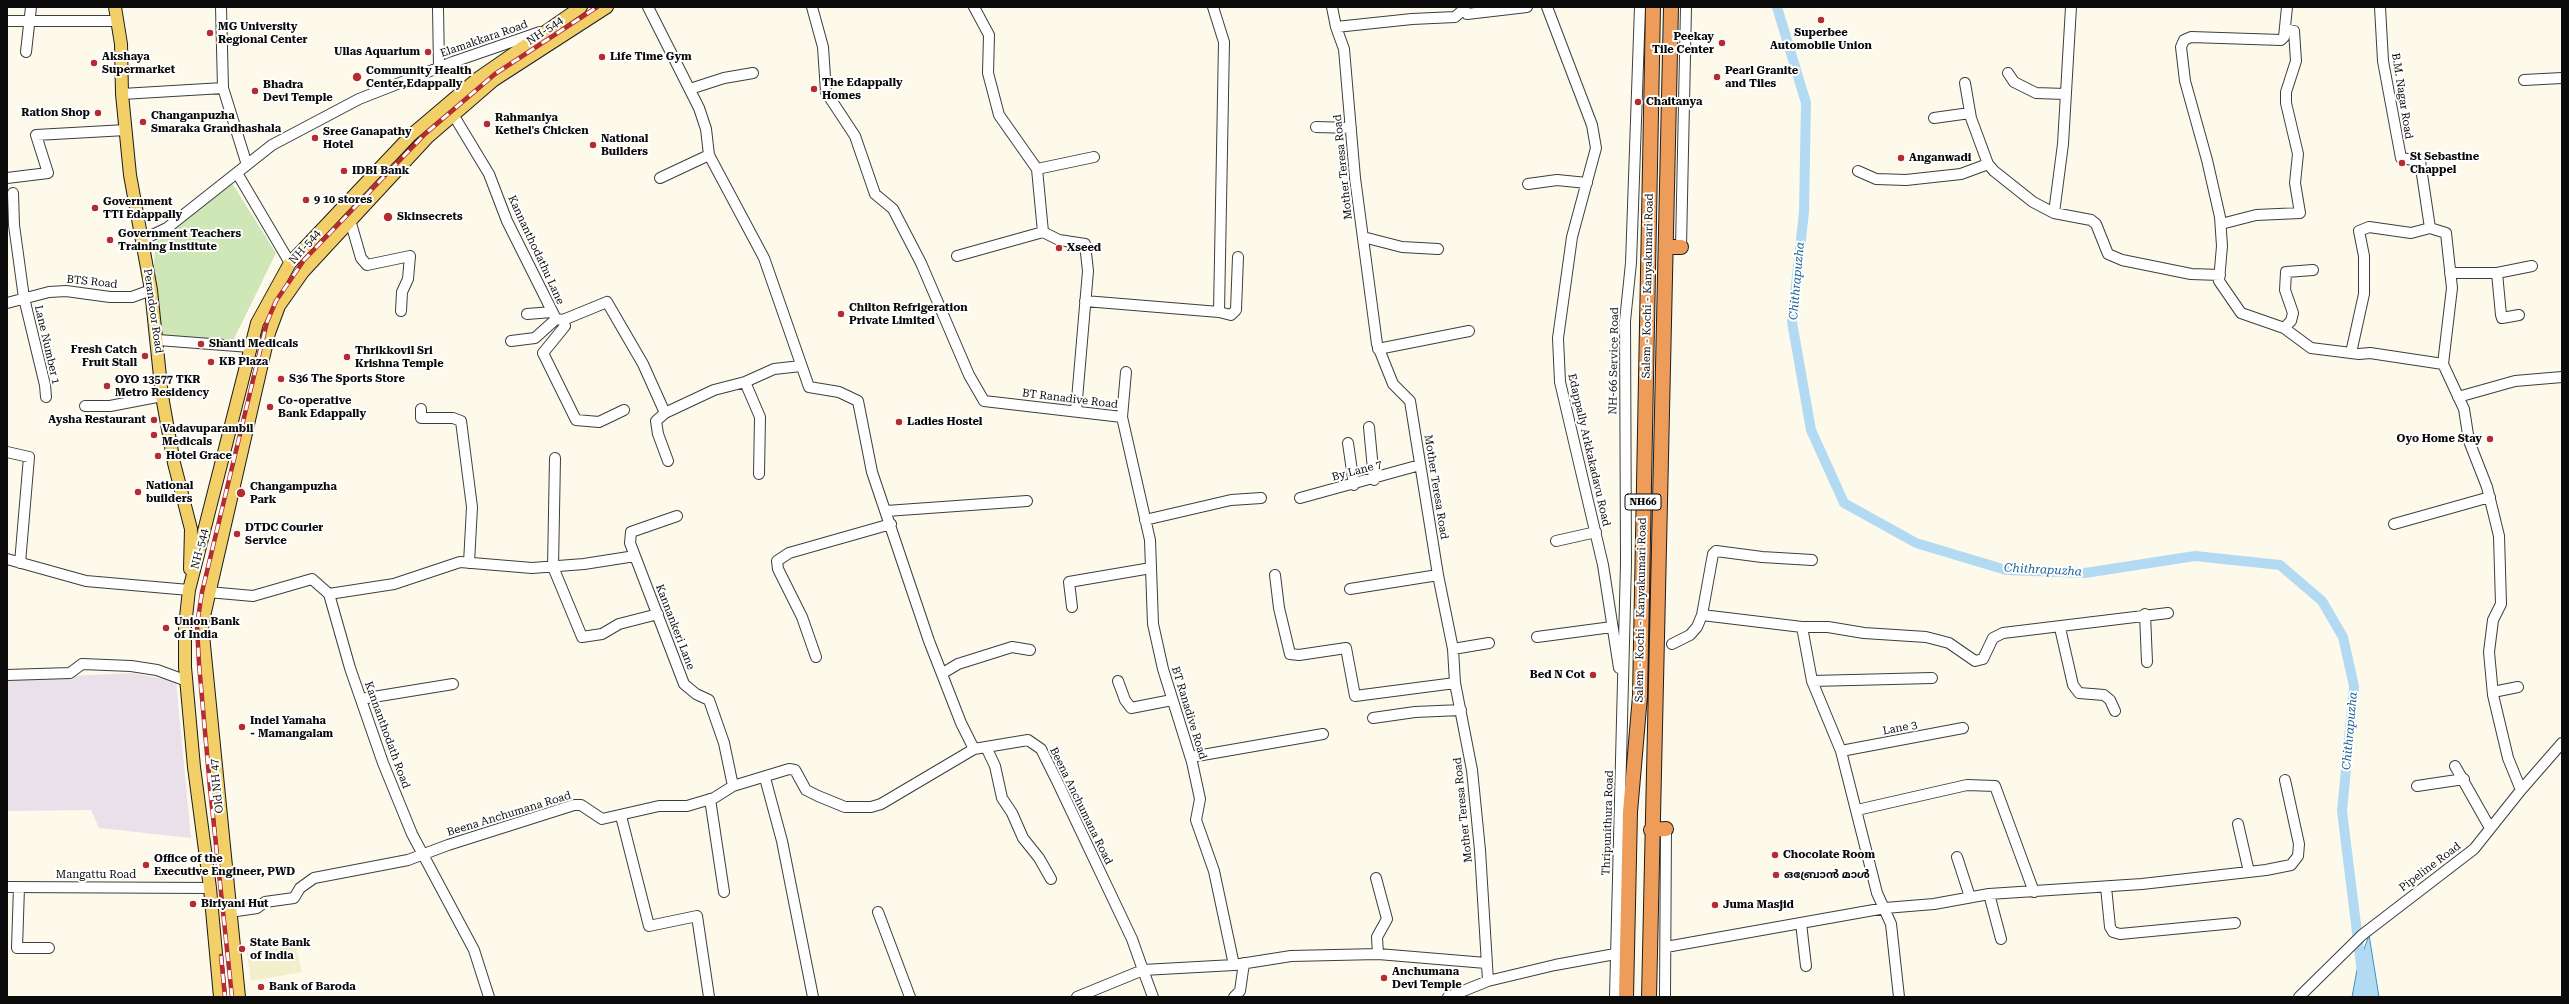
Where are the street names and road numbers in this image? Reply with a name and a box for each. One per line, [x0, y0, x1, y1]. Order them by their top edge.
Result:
street label: NH-544 [524, 14, 566, 48]
street label: Elamakkara Road [438, 18, 530, 60]
street label: B.M. Nagar Road [2389, 52, 2415, 140]
street label: Mother Teresa Road [1331, 114, 1355, 220]
street label: Kannanthodathu Lane [505, 193, 567, 307]
street label: Salem - Kochi - Kanyakumari Road [1640, 193, 1656, 379]
street label: NH-544 [286, 227, 324, 267]
street label: Perandoor Road [141, 268, 165, 354]
street label: BTS Road [66, 273, 118, 291]
street label: Lane Number 1 [31, 304, 63, 386]
street label: NH-66 Service Road [1606, 307, 1622, 415]
street label: Edappally Arkkakadavu Road [1565, 372, 1613, 528]
street label: BT Ranadive Road [1021, 387, 1119, 411]
street label: Mother Teresa Road [1421, 434, 1451, 540]
street label: By Lane 7 [1330, 458, 1384, 484]
road number: NH66 [1625, 494, 1661, 510]
street label: Salem - Kochi - Kanyakumari Road [1633, 517, 1649, 703]
street label: NH-544 [189, 527, 211, 571]
street label: Kannankeri Lane [653, 582, 697, 672]
street label: BT Ranadive Road [1169, 665, 1209, 761]
street label: Kannanthodath Road [361, 680, 413, 790]
street label: Lane 3 [1882, 718, 1918, 738]
street label: Beena Anchumana Road [1047, 745, 1115, 867]
street label: Mother Teresa Road [1451, 757, 1475, 863]
street label: Old NH 47 [208, 758, 226, 814]
street label: Thripunithura Road [1600, 770, 1616, 876]
street label: Beena Anchumana Road [445, 789, 573, 839]
street label: Pipeline Road [2397, 840, 2463, 894]
street label: Mangattu Road [56, 868, 136, 882]

